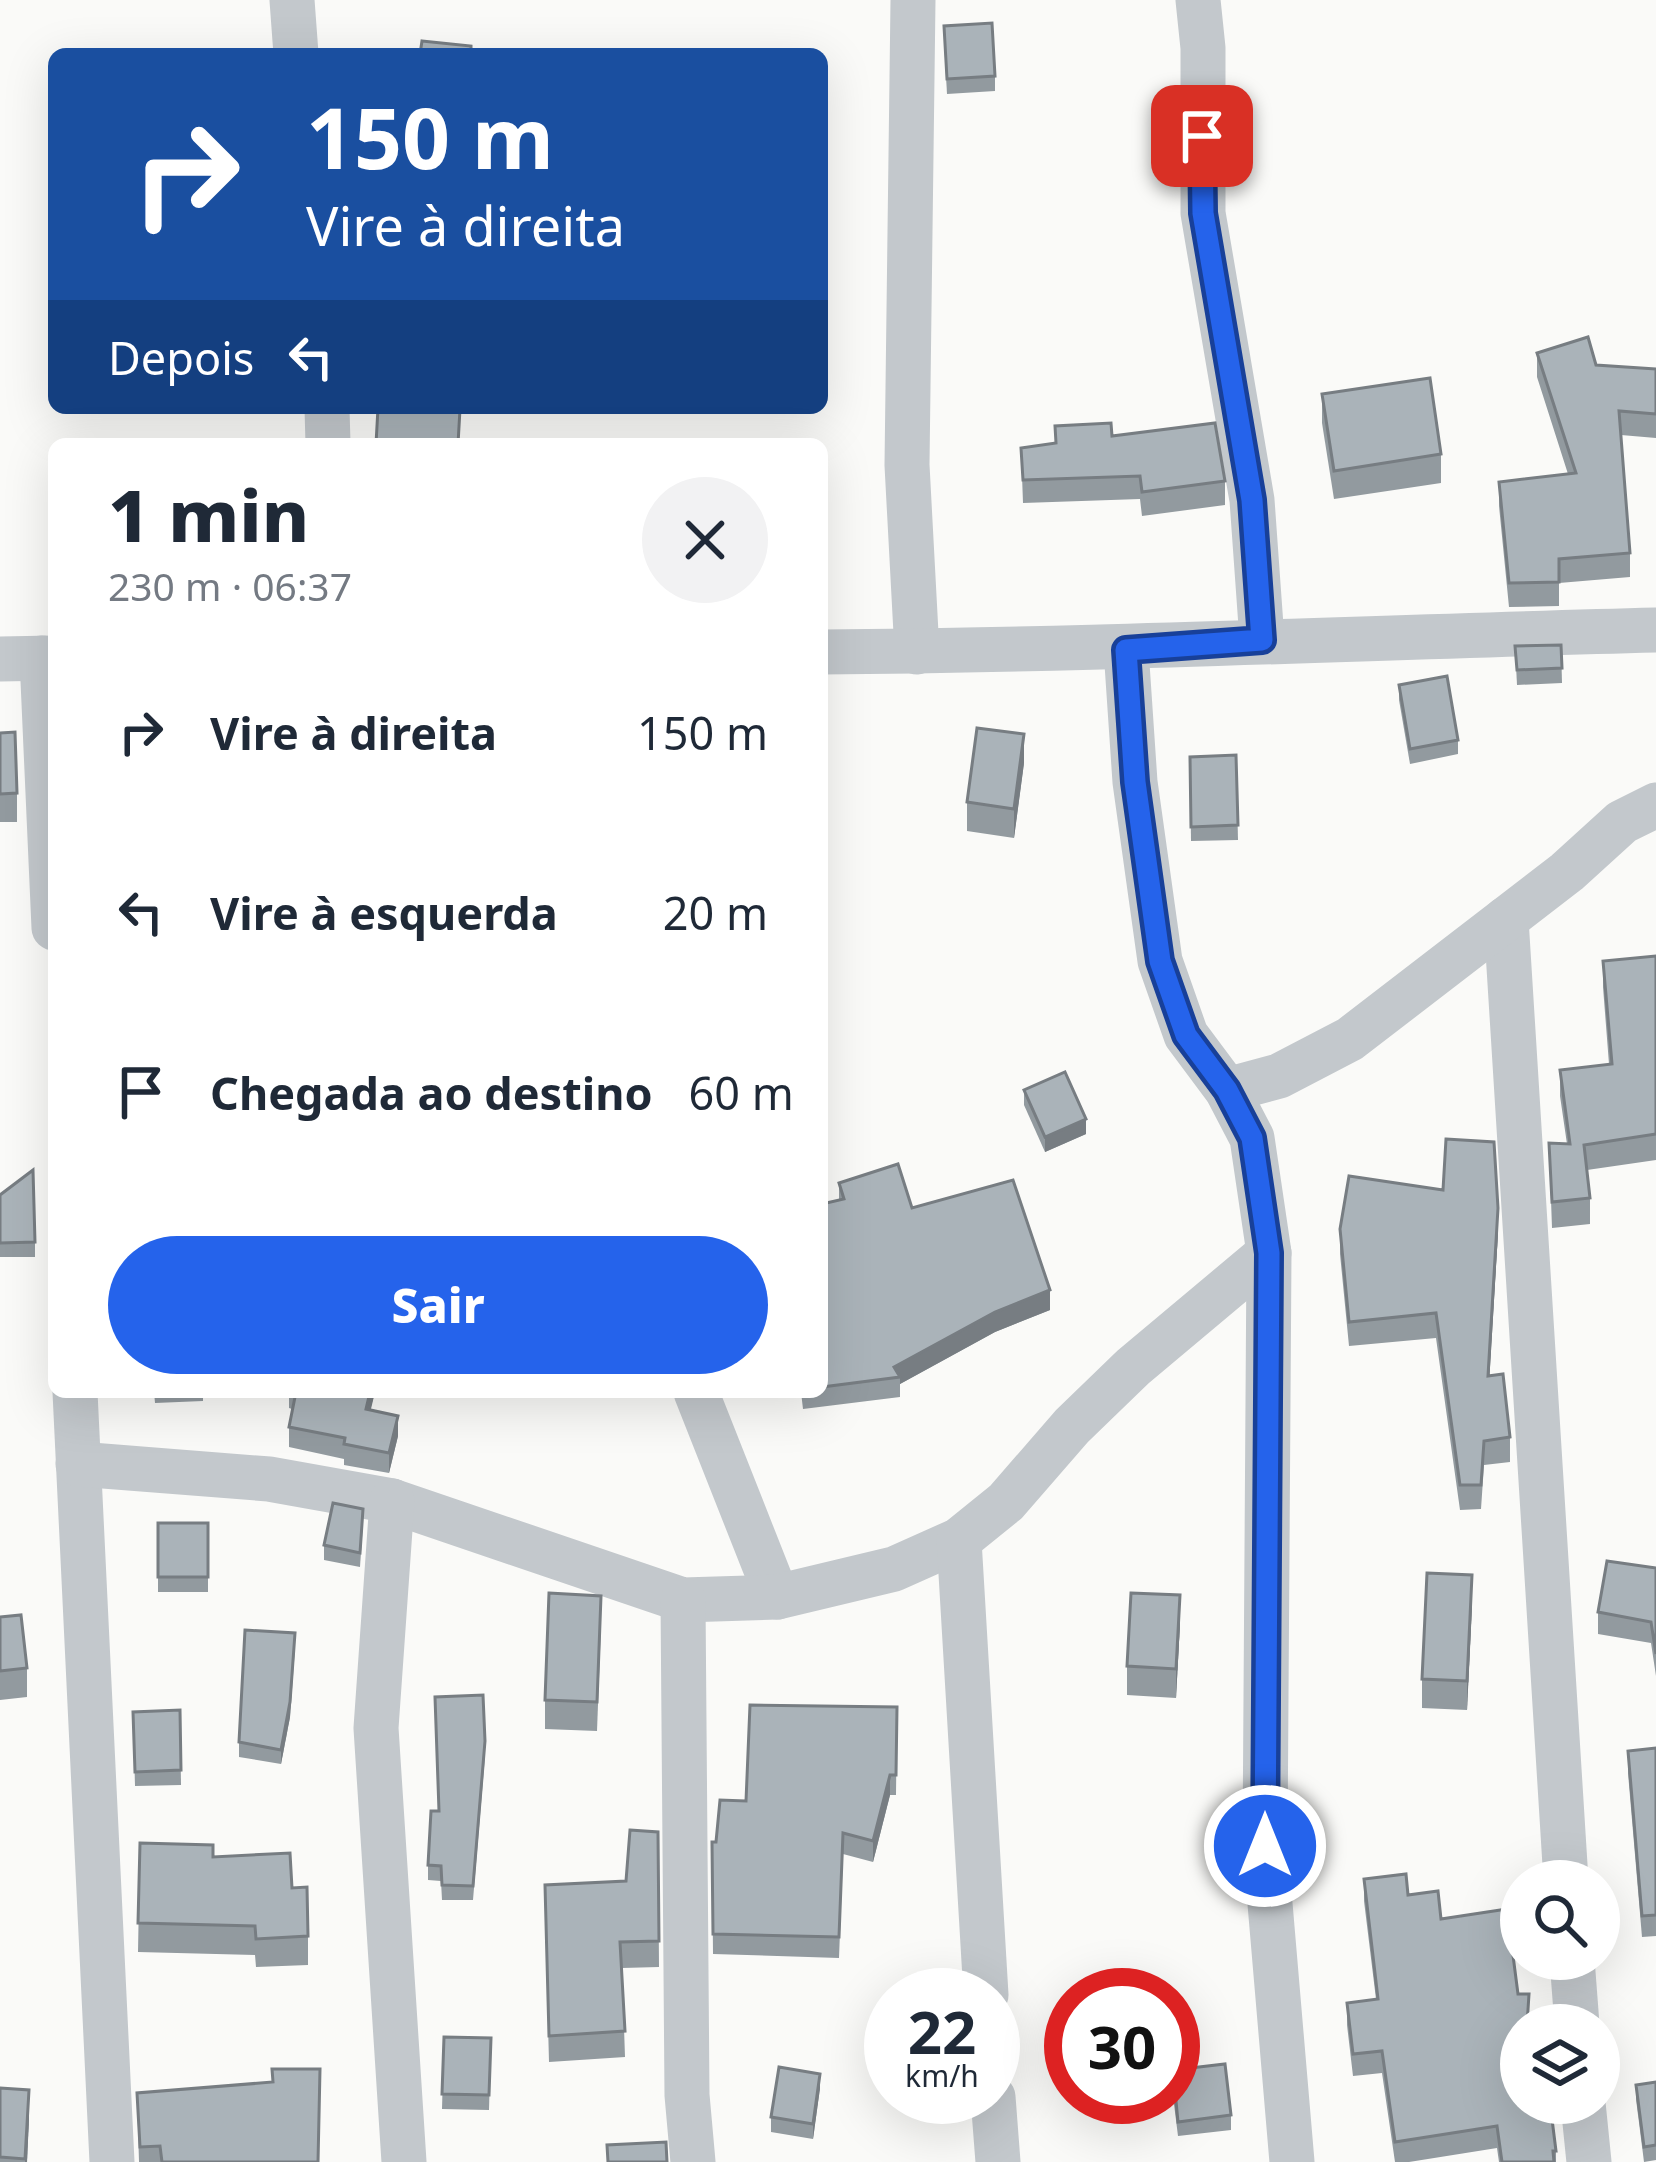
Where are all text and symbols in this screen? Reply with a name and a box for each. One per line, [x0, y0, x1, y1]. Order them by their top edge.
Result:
text: 150 m [306, 79, 554, 194]
pin [1151, 85, 1253, 187]
icon: right [108, 96, 264, 252]
icon: arrive [1169, 103, 1235, 169]
text: Vire à direita [306, 188, 625, 262]
icon: left [278, 324, 344, 390]
text: Depois [108, 327, 254, 388]
text: 1 min [108, 465, 309, 563]
button: close [642, 477, 768, 603]
text: 230 m · 06:37 [108, 559, 352, 612]
icon: right [108, 699, 174, 765]
text: Vire à direita [210, 702, 497, 763]
text: 150 m [637, 702, 768, 763]
icon: left [108, 879, 174, 945]
text: Vire à esquerda [210, 882, 558, 943]
text: 20 m [663, 882, 768, 943]
icon: arrive [108, 1059, 174, 1125]
text: Chegada ao destino [210, 1062, 653, 1123]
text: 60 m [689, 1062, 794, 1123]
button: Sair [108, 1236, 768, 1374]
position arrow [1202, 1783, 1328, 1909]
map controls [1500, 1860, 1620, 2124]
button: search [1500, 1860, 1620, 1980]
speed limit sign: 30 [1044, 1968, 1200, 2124]
text: 22 [908, 1990, 976, 2072]
button: layers [1500, 2004, 1620, 2124]
text: km/h [905, 2055, 979, 2096]

